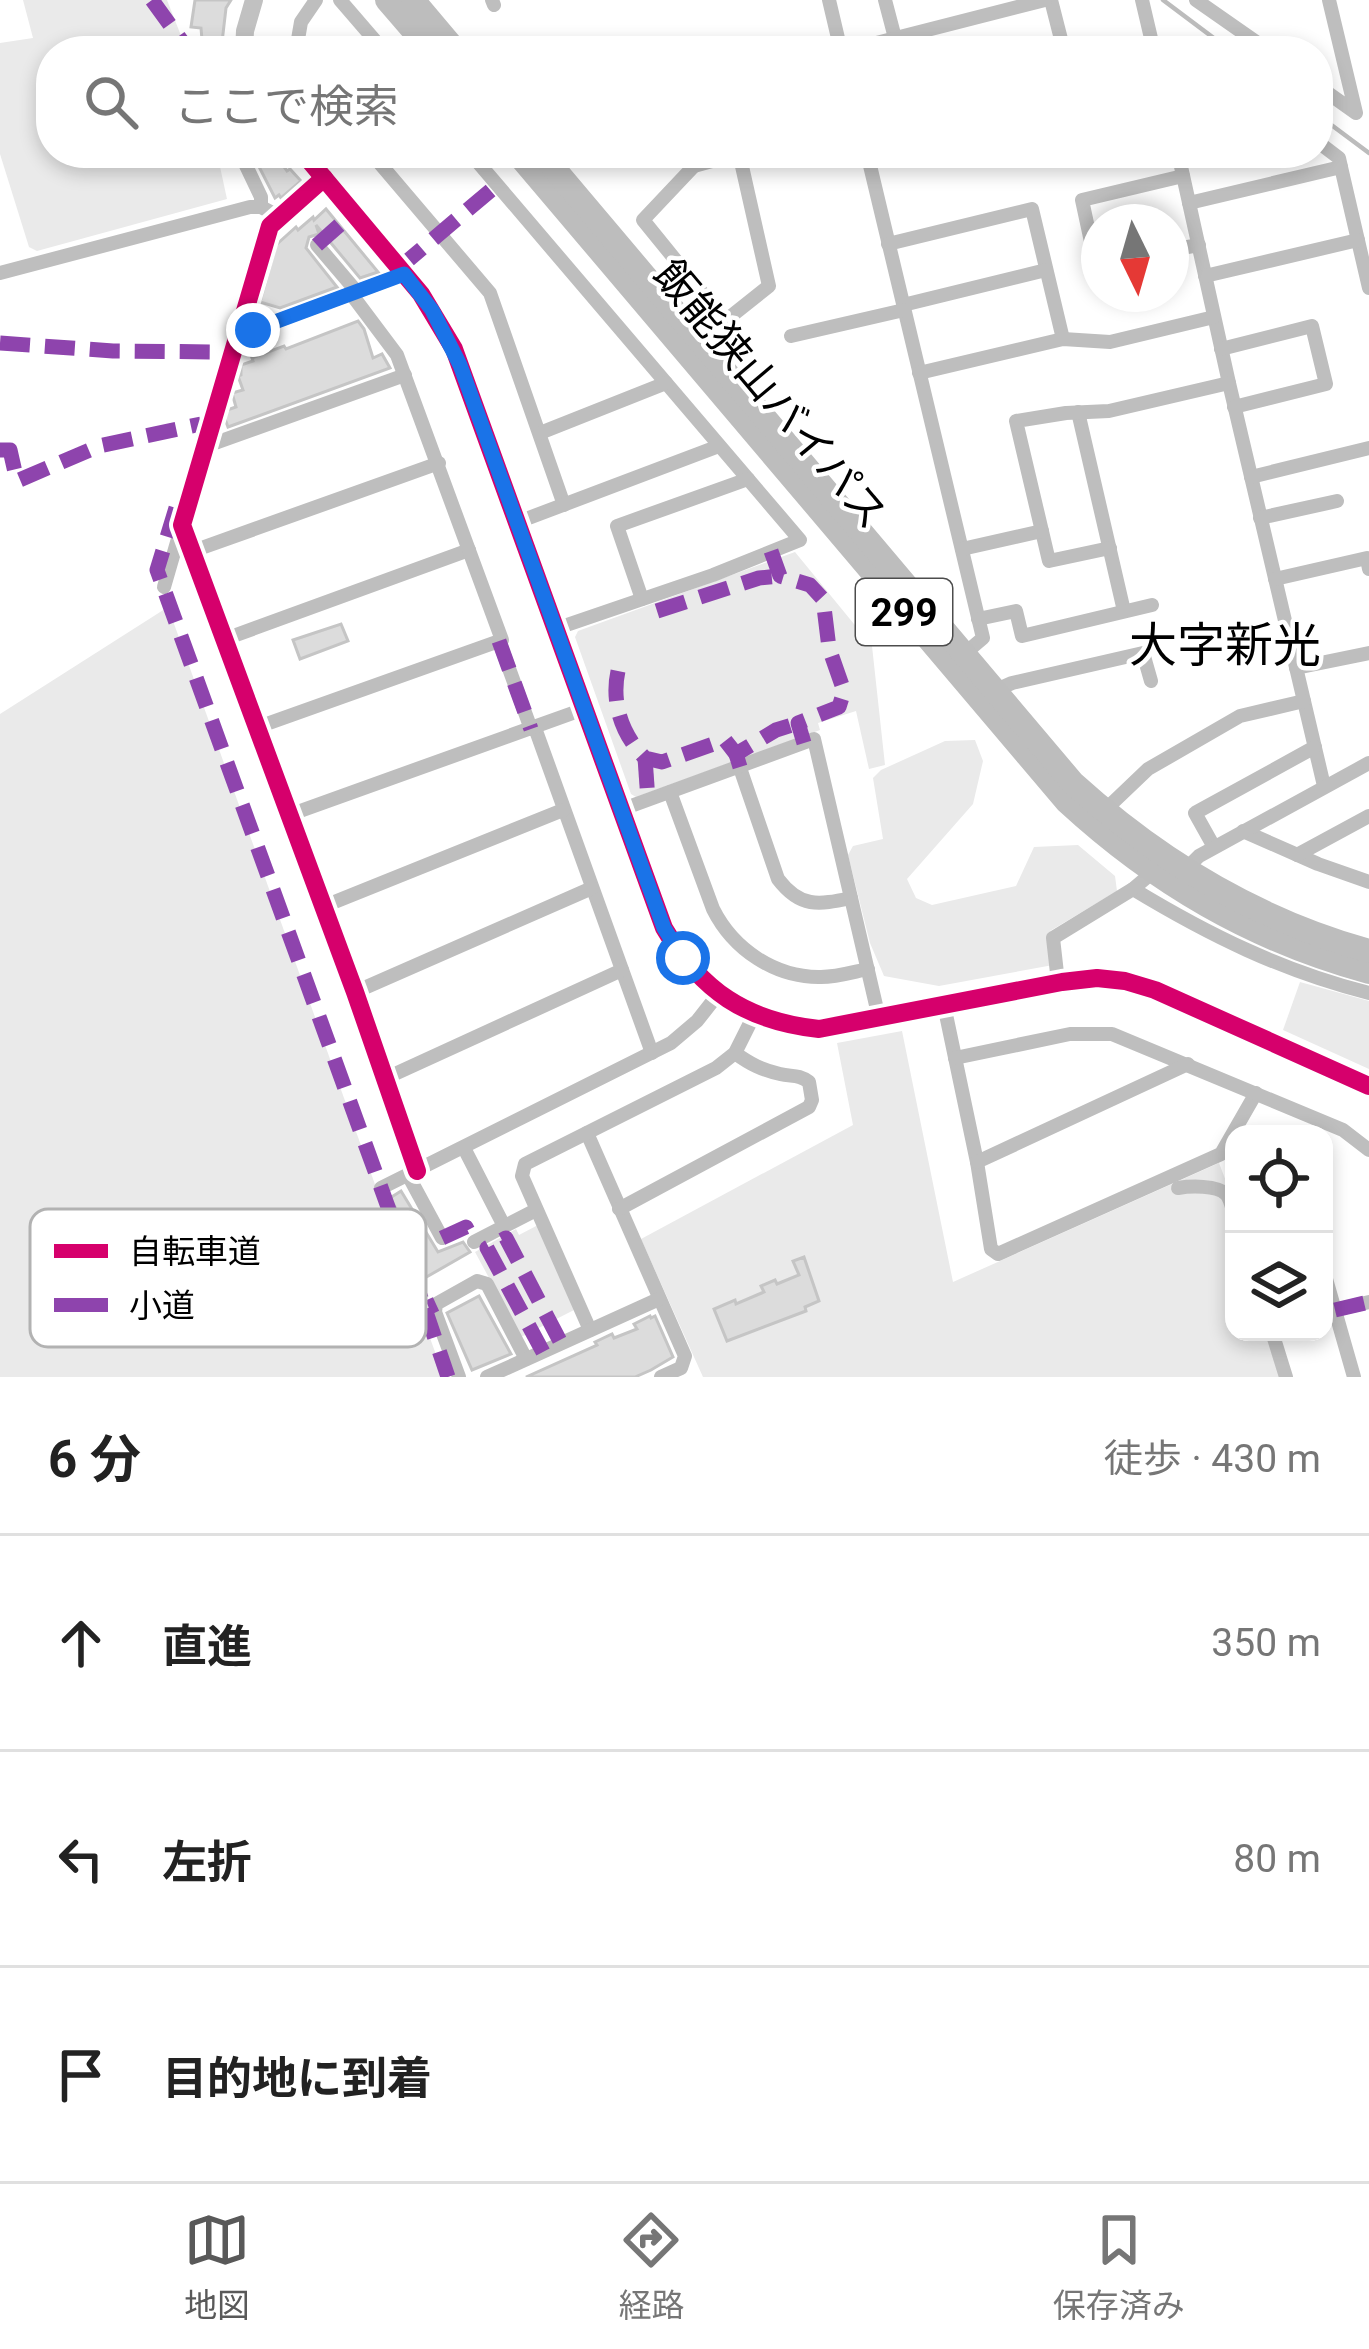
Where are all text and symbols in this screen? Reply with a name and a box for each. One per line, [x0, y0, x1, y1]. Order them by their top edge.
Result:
search box [36, 36, 1333, 168]
icon: search [78, 69, 144, 135]
text: ここで検索 [174, 80, 399, 133]
north arrow [1081, 204, 1189, 312]
street label: 飯能狭山バイパス [644, 250, 897, 538]
route end [226, 303, 280, 357]
road number: 299 [856, 579, 952, 645]
district label: 大字新光 [1129, 617, 1321, 674]
route start [656, 931, 710, 985]
map controls [1225, 1125, 1333, 1341]
button: locate [1225, 1125, 1333, 1233]
legend [30, 1209, 426, 1347]
text: 自転車道 [129, 1232, 261, 1271]
button: layers [1225, 1233, 1333, 1341]
text: 小道 [129, 1286, 195, 1325]
text: 6 分 [48, 1430, 141, 1489]
text: 徒歩 · 430 m [1104, 1436, 1321, 1482]
icon: ahead [48, 1610, 114, 1676]
text: 直進 [162, 1620, 252, 1673]
text: 350 m [1211, 1620, 1321, 1666]
icon: left [48, 1826, 114, 1892]
text: 左折 [162, 1836, 252, 1889]
text: 80 m [1233, 1836, 1321, 1882]
icon: arrive [48, 2042, 114, 2108]
text: 目的地に到着 [162, 2052, 432, 2105]
tab: 地図 [184, 2207, 250, 2327]
tab: 経路 [618, 2207, 684, 2327]
tab: 保存済み [1053, 2207, 1185, 2327]

